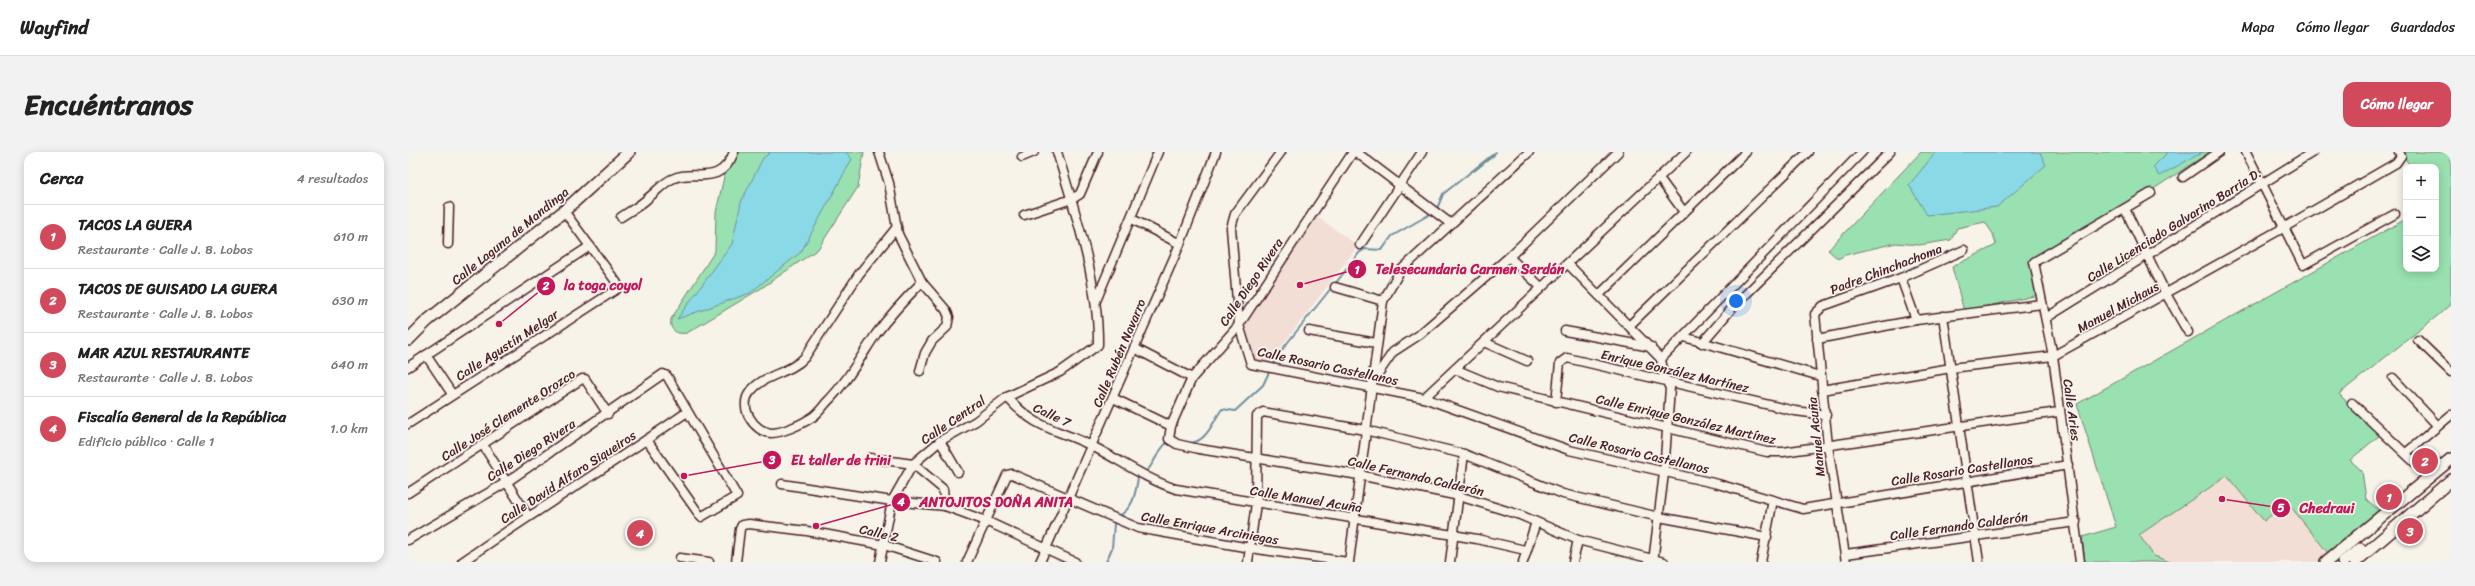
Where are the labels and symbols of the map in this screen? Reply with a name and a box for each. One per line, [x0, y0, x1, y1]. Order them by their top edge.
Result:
street label: Calle Licenciado Galvarino Barria D. [2082, 162, 2266, 288]
street label: Calle Laguna de Mandinga [446, 181, 574, 291]
street label: Calle Diego Rivera [1213, 233, 1289, 331]
street label: Padre Chinchachoma [1827, 237, 1946, 301]
callout: Telesecundaria Carmen Serdán [1347, 256, 1573, 282]
text: Telesecundaria Carmen Serdán [1376, 257, 1565, 282]
text: 1 [1354, 259, 1360, 281]
callout: la toga coyol [536, 273, 650, 299]
text: la toga coyol [563, 273, 643, 298]
text: 2 [542, 275, 550, 297]
street label: Manuel Michaus [2072, 275, 2164, 339]
your location [1726, 291, 1746, 311]
street label: Calle Rubén Navarro [1086, 294, 1153, 411]
street label: Calle Agustín Melgar [451, 303, 564, 387]
street label: Calle Rosario Castellanos [1256, 340, 1401, 392]
street label: Enrique González Martínez [1599, 343, 1752, 399]
street label: Calle José Clemente Orozco [436, 362, 580, 467]
street label: Calle Aries [2056, 378, 2088, 443]
street label: Calle Enrique González Martínez [1594, 387, 1779, 451]
street label: Calle Central [916, 389, 991, 450]
street label: Calle 7 [1029, 396, 1076, 434]
street label: Manuel Acuña [1800, 396, 1832, 478]
street label: Calle Diego Rivera [482, 412, 581, 488]
street label: Calle David Alfaro Siqueiros [495, 424, 642, 530]
street label: Calle Rosario Castellanos [1567, 426, 1712, 481]
pin: 2 [2412, 446, 2438, 476]
callout: EL taller de trini [762, 447, 899, 473]
street label: Calle Rosario Castellanos [1890, 447, 2035, 493]
text: EL taller de trini [791, 448, 892, 473]
text: 3 [768, 449, 776, 471]
street label: Calle Fernando Calderón [1346, 449, 1486, 503]
street label: Calle Manuel Acuña [1248, 479, 1364, 519]
pin: 1 [2376, 482, 2402, 512]
callout: ANTOJITOS DOÑA ANITA [891, 489, 1080, 515]
text: ANTOJITOS DOÑA ANITA [918, 490, 1073, 515]
text: 4 [896, 491, 905, 513]
callout: Chedraui [2271, 495, 2362, 521]
text: Chedraui [2299, 496, 2356, 521]
text: 5 [2277, 497, 2285, 519]
street label: Calle Enrique Arciniegas [1140, 505, 1281, 552]
street label: Calle Fernando Calderón [1889, 505, 2029, 547]
pin: 3 [2397, 516, 2423, 546]
street label: Calle 2 [857, 517, 901, 549]
pin: 4 [627, 518, 653, 548]

